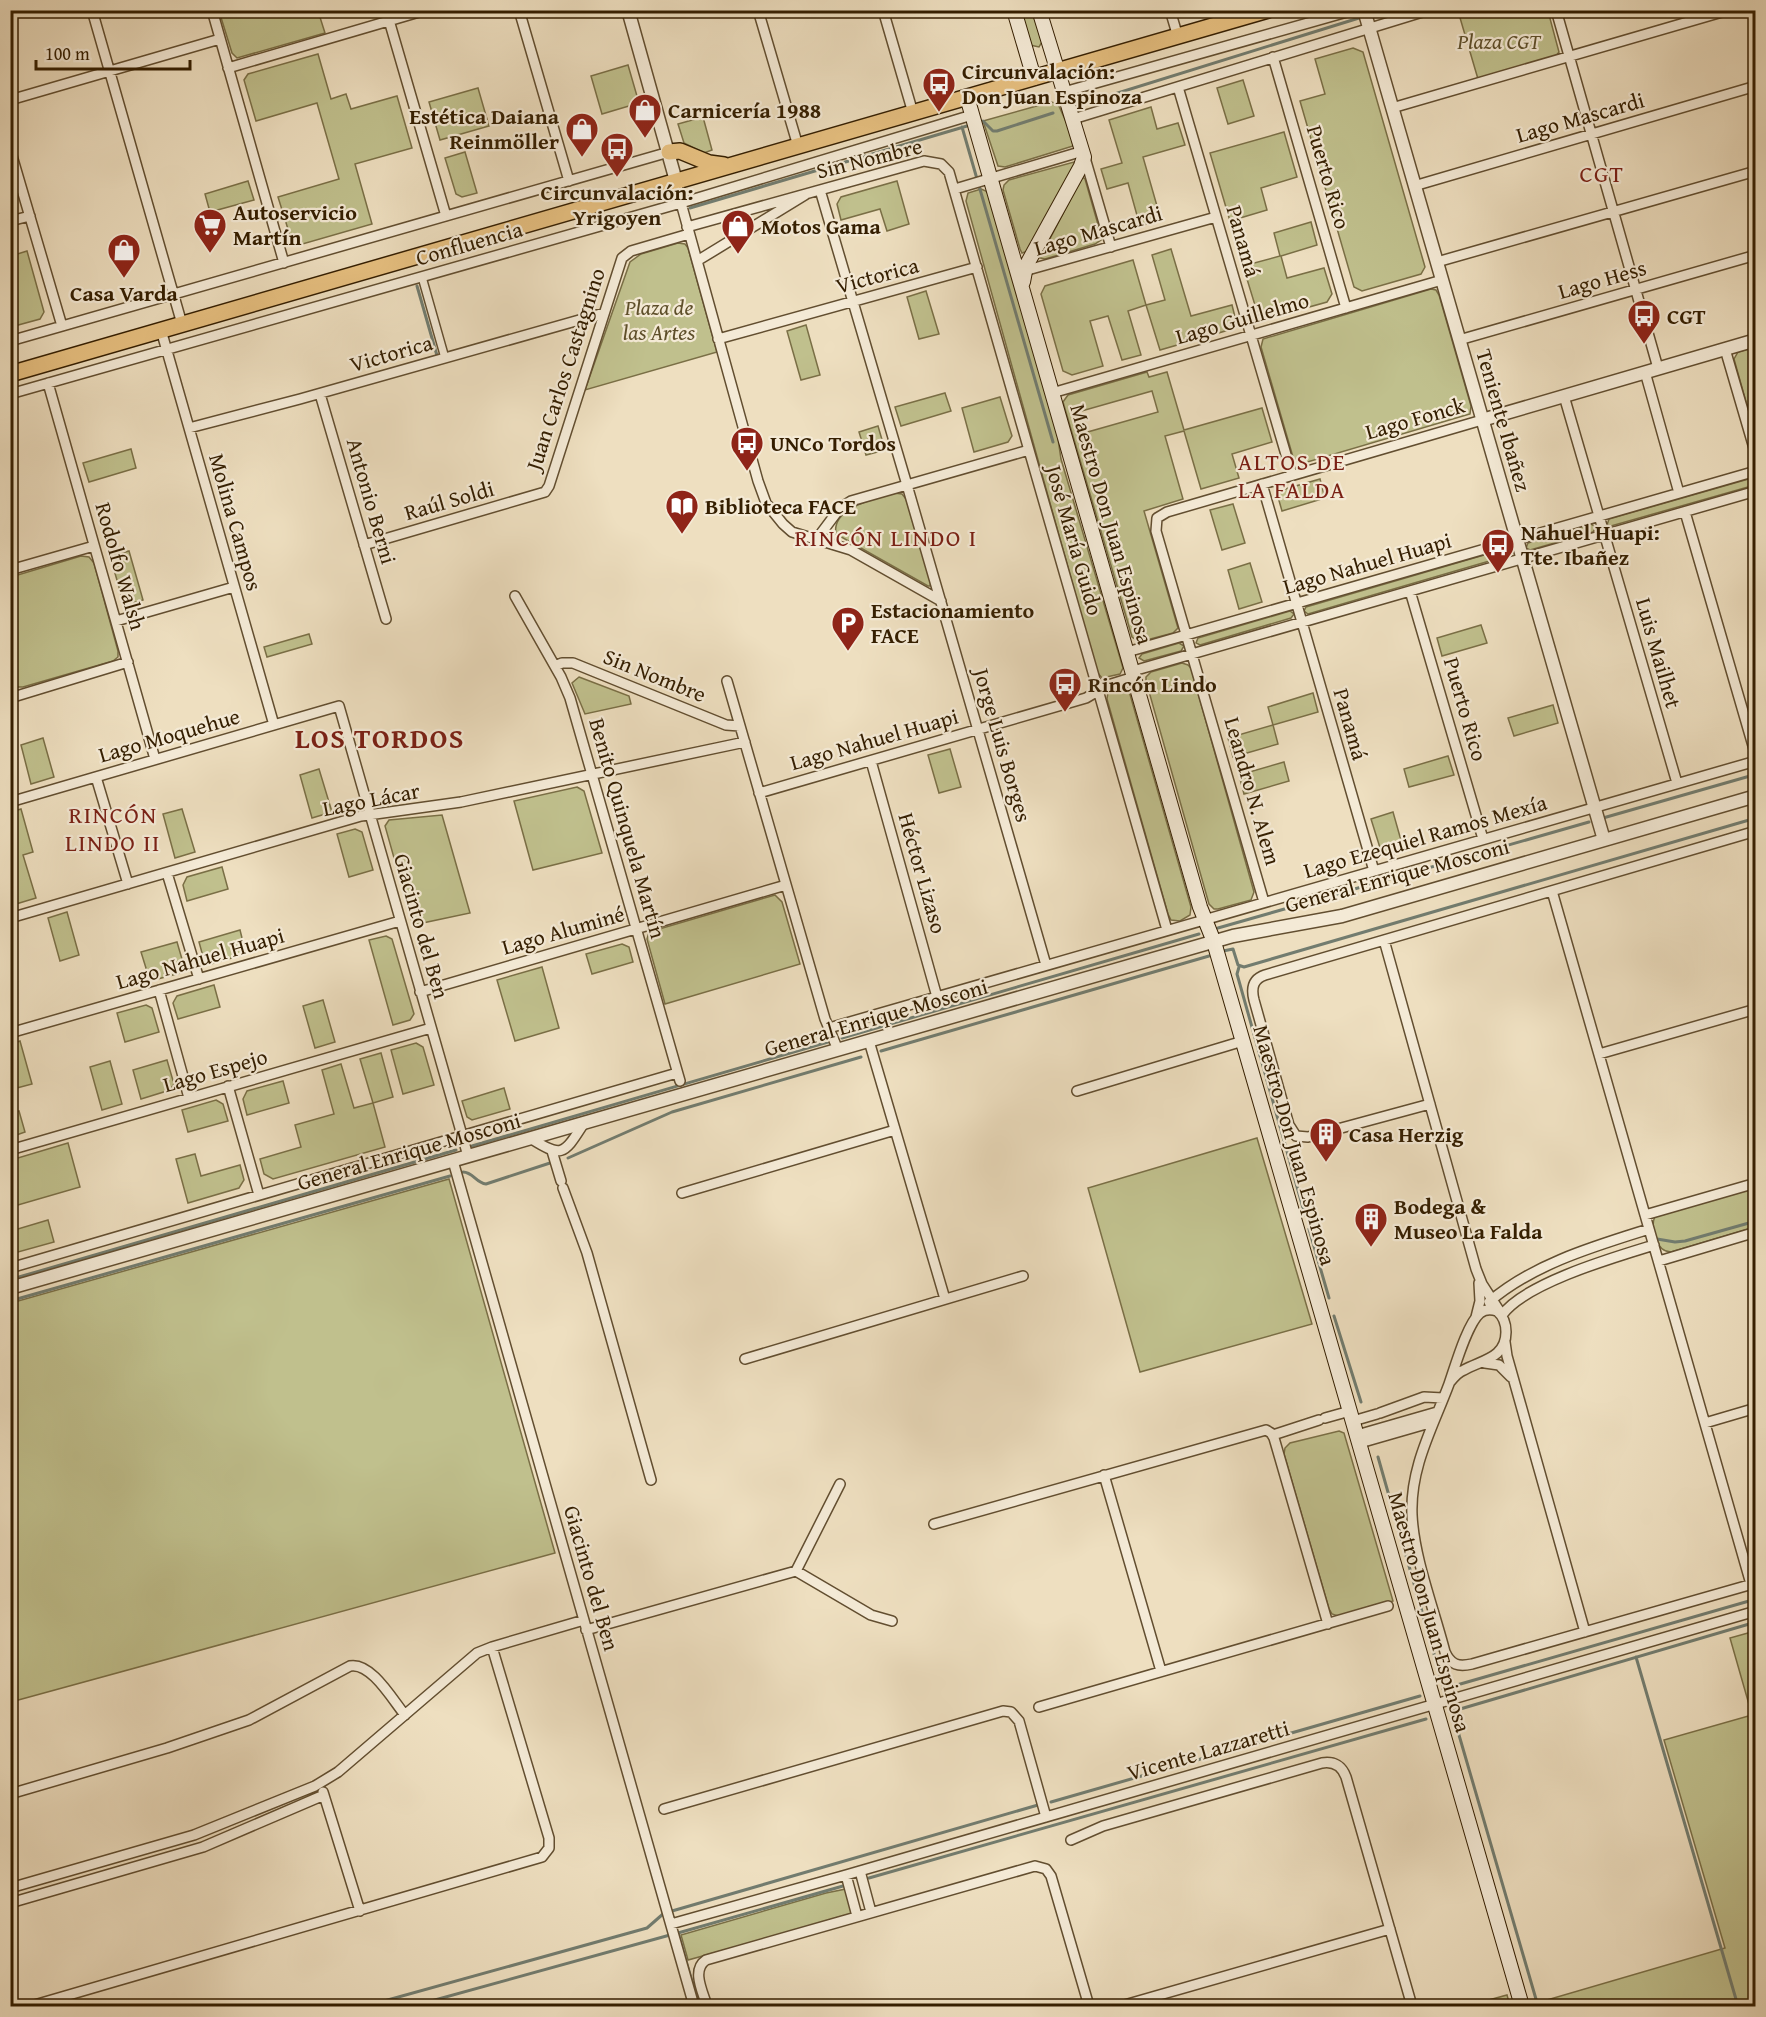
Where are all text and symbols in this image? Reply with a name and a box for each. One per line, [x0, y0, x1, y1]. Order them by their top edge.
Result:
park label: Plaza CGT [1456, 25, 1542, 57]
scale bar [36, 33, 190, 71]
text: 100 m [45, 40, 90, 67]
place label: Circunvalación: Don Juan Espinoza [962, 55, 1143, 112]
bus stop icon: Circunvalación: Don Juan Espinoza [921, 66, 957, 113]
street label: Lago Mascardi [1512, 83, 1648, 151]
shop icon: Carnicería 1988 [627, 92, 663, 139]
place label: Carnicería 1988 [668, 94, 821, 126]
place label: Estética Daiana Reinmöller [409, 100, 560, 157]
shop icon: Estética Daiana Reinmöller [564, 111, 600, 158]
street label: Puerto Rico [1299, 121, 1359, 233]
street label: Sin Nombre [813, 129, 925, 187]
bus stop icon: Circunvalación: Yrigoyen [599, 131, 635, 178]
district label: CGT [1579, 156, 1625, 191]
place label: Circunvalación: Yrigoyen [541, 176, 693, 233]
place label: Autoservicio Martín [233, 196, 357, 253]
street label: Lago Mascardi [1030, 196, 1166, 264]
street label: Panamá [1219, 201, 1270, 281]
supermarket icon: Autoservicio Martín [192, 207, 228, 254]
shop icon: Motos Gama [720, 208, 756, 255]
place label: Motos Gama [761, 210, 881, 242]
street label: Confluencia [412, 212, 527, 273]
shop icon: Casa Varda [106, 232, 142, 279]
street label: Victorica [832, 248, 923, 301]
street label: Lago Hess [1554, 251, 1650, 307]
street label: Juan Carlos Castagnino [516, 264, 613, 477]
place label: Casa Varda [70, 277, 179, 309]
street label: Lago Guillelmo [1172, 284, 1312, 352]
park label: Plaza de las Artes [623, 291, 695, 348]
bus stop icon: CGT [1626, 298, 1662, 345]
place label: CGT [1667, 300, 1706, 332]
street label: Victorica [346, 326, 437, 380]
street label: Teniente Ibañez [1468, 345, 1540, 495]
street label: Lago Fonck [1361, 388, 1469, 447]
street label: Maestro Don Juan Espinosa [1062, 400, 1162, 649]
bus stop icon: UNCo Tordos [729, 425, 765, 472]
place label: UNCo Tordos [770, 427, 896, 459]
street label: Antonio Berni [339, 434, 405, 568]
district label: ALTOS DE LA FALDA [1238, 444, 1346, 507]
street label: Molina Campos [201, 450, 271, 594]
street label: José María Guido [1037, 458, 1112, 619]
street label: Raúl Soldi [400, 472, 498, 528]
library icon: Biblioteca FACE [664, 488, 700, 535]
place label: Biblioteca FACE [705, 490, 856, 522]
street label: Rodolfo Walsh [87, 498, 155, 634]
place label: Nahuel Huapi: Tte. Ibañez [1521, 516, 1660, 573]
district label: RINCÓN LINDO I [794, 520, 978, 555]
street label: Lago Nahuel Huapi [1279, 524, 1455, 602]
bus stop icon: Nahuel Huapi: Tte. Ibañez [1480, 527, 1516, 574]
place label: Estacionamiento FACE [871, 594, 1035, 651]
street label: Luis Mailhet [1628, 594, 1690, 712]
parking icon: Estacionamiento FACE [830, 605, 866, 652]
street label: Sin Nombre [599, 640, 711, 710]
street label: Puerto Rico [1436, 653, 1496, 765]
street label: Jorge Luis Borges [965, 662, 1040, 826]
bus stop icon: Rincón Lindo [1047, 666, 1083, 713]
place label: Rincón Lindo [1088, 668, 1217, 700]
street label: Panamá [1326, 684, 1377, 764]
street label: Lago Moquehue [95, 700, 243, 770]
street label: Lago Nahuel Huapi [786, 700, 962, 778]
street label: Leandro N. Alem [1217, 713, 1289, 869]
street label: Benito Quinquela Martín [581, 714, 675, 943]
district label: LOS TORDOS [295, 717, 465, 758]
street label: Lago Lácar [320, 774, 422, 824]
street label: Lago Ezequiel Ramos Mexía [1300, 786, 1551, 886]
district label: RINCÓN LINDO II [65, 797, 161, 860]
street label: Héctor Lizaso [890, 809, 956, 937]
street label: General Enrique Mosconi [1281, 830, 1513, 920]
street label: Giacinto del Ben [386, 850, 458, 1003]
street label: Lago Aluminé [498, 897, 628, 963]
street label: Lago Nahuel Huapi [112, 919, 288, 997]
street label: General Enrique Mosconi [761, 970, 991, 1064]
street label: Maestro Don Juan Espinosa [1245, 1021, 1345, 1270]
street label: Lago Espejo [159, 1040, 271, 1100]
street label: General Enrique Mosconi [294, 1104, 524, 1198]
building icon: Casa Herzig [1308, 1116, 1344, 1163]
place label: Casa Herzig [1349, 1118, 1464, 1150]
place label: Bodega & Museo La Falda [1394, 1190, 1543, 1247]
building icon: Bodega & Museo La Falda [1353, 1201, 1389, 1248]
street label: Maestro Don Juan Espinosa [1380, 1488, 1480, 1737]
street label: Giacinto del Ben [556, 1502, 628, 1655]
street label: Vicente Lazzaretti [1123, 1712, 1293, 1788]

